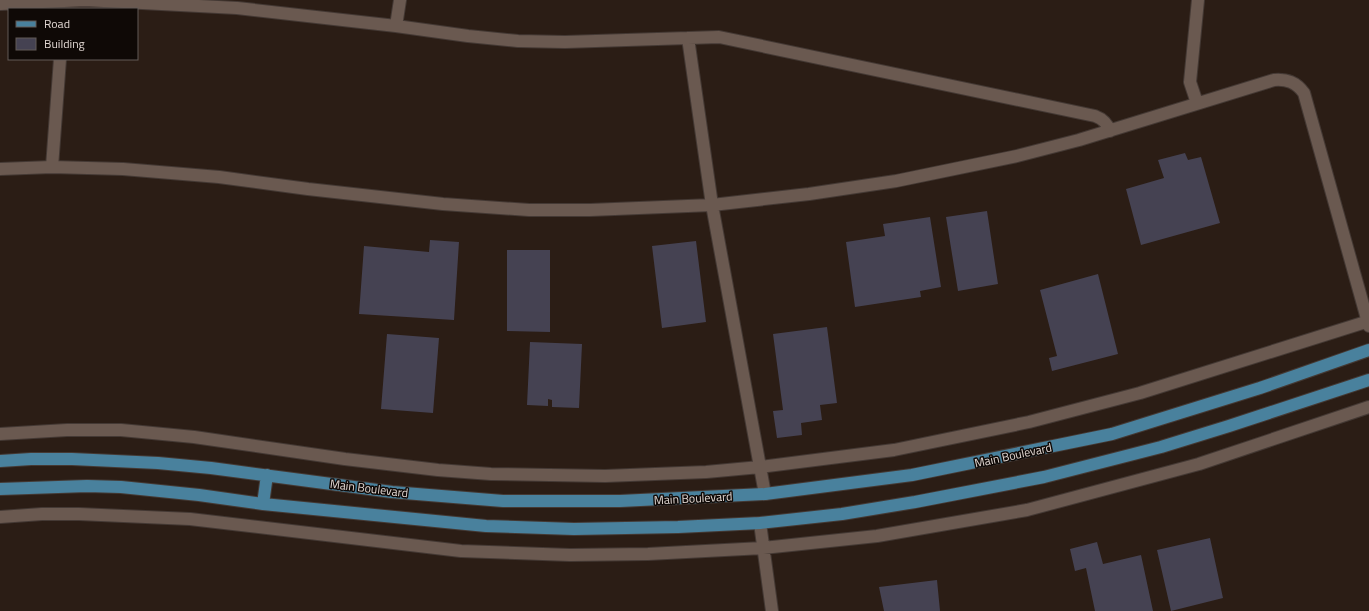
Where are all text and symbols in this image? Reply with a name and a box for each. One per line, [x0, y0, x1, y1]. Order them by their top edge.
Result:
legend [8, 8, 138, 60]
text: Road [44, 14, 70, 33]
text: Building [44, 34, 85, 53]
street label: Main Boulevard [973, 438, 1053, 472]
street label: Main Boulevard [329, 474, 409, 502]
street label: Main Boulevard [653, 486, 733, 510]

